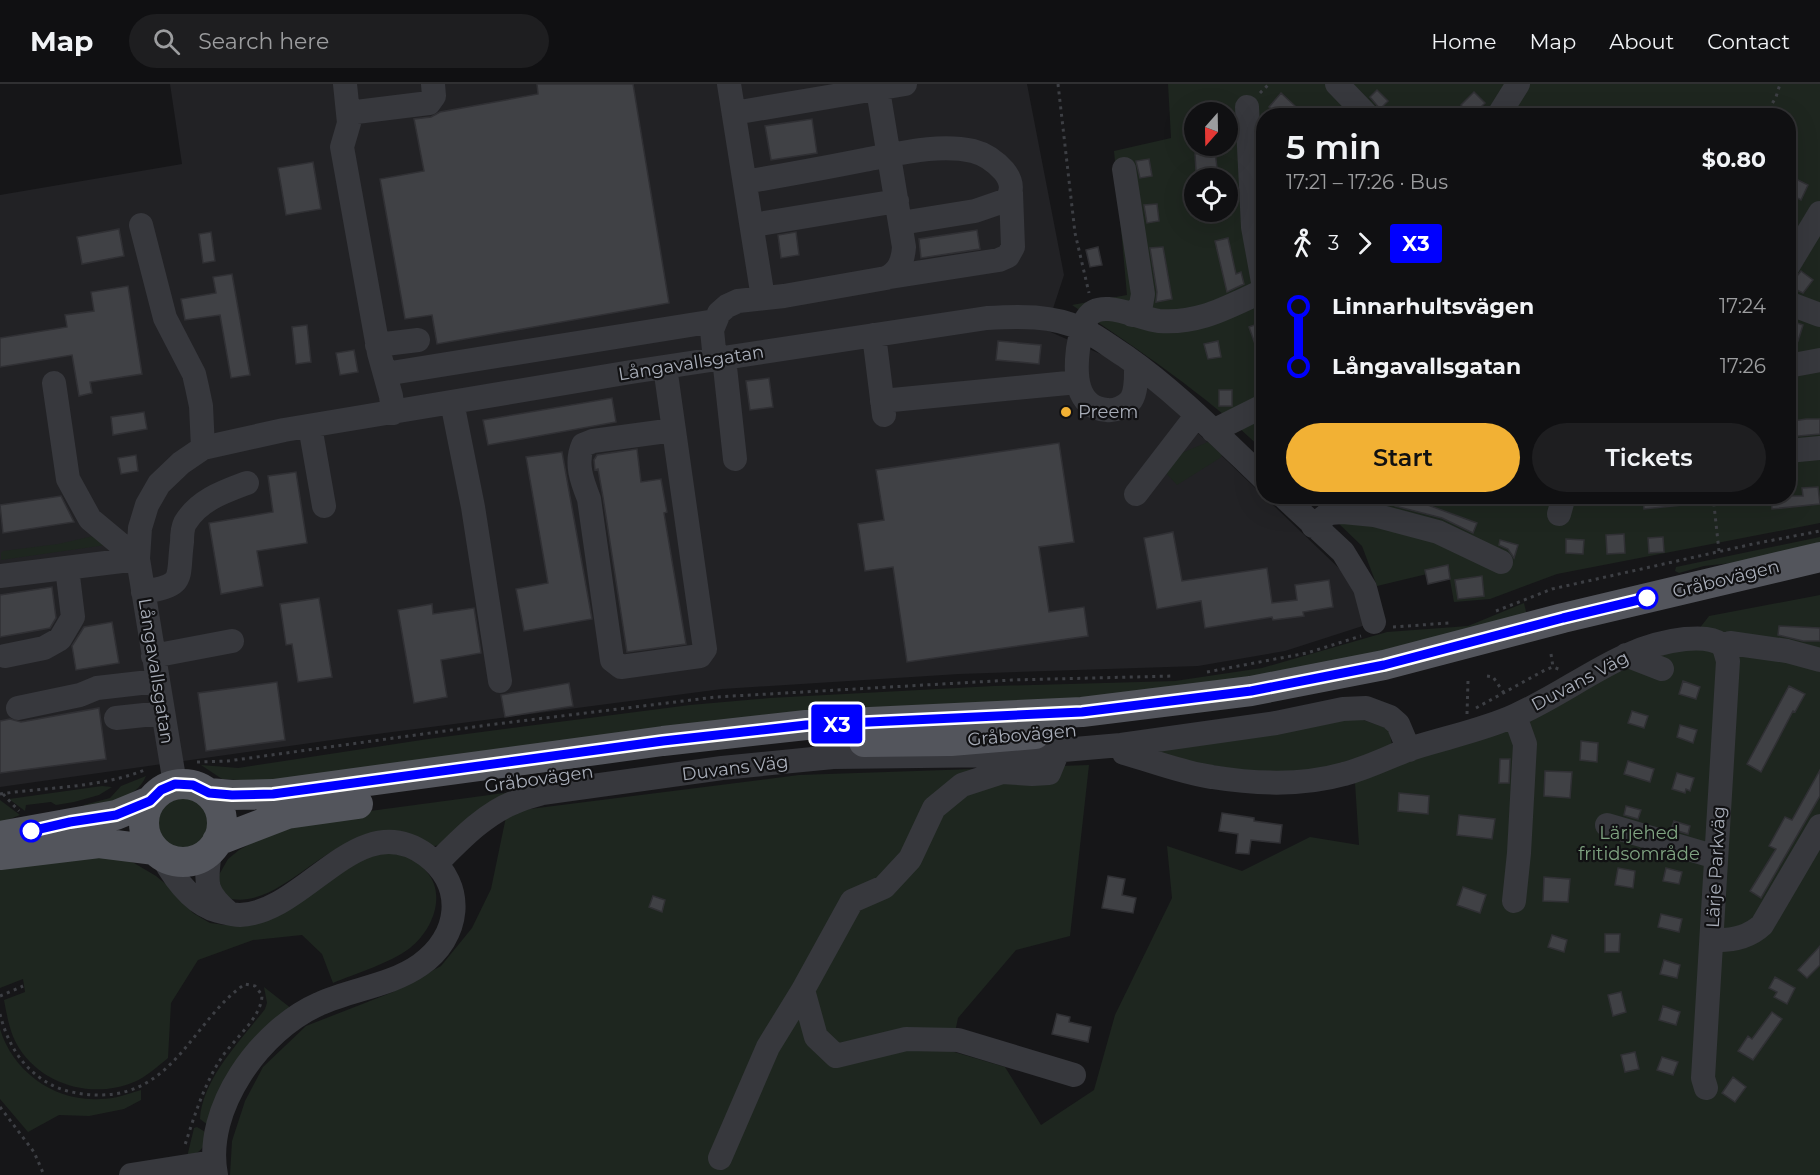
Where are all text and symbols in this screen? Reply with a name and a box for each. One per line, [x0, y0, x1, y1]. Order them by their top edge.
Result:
search box [129, 14, 549, 68]
text: Map [30, 24, 93, 58]
icon: search [150, 25, 183, 58]
text: Search here [198, 28, 329, 55]
text: Home [1431, 29, 1496, 54]
text: Map [1529, 29, 1576, 54]
text: About [1609, 29, 1674, 54]
text: Contact [1707, 29, 1790, 54]
north arrow [1184, 102, 1238, 156]
map controls [1184, 102, 1238, 222]
text: 5 min [1286, 127, 1381, 167]
text: $0.80 [1702, 146, 1766, 173]
button: locate [1184, 168, 1238, 222]
text: 17:21 – 17:26 · Bus [1286, 170, 1448, 194]
icon: walk [1286, 227, 1319, 260]
icon: forward [1348, 227, 1381, 260]
text: 3 [1328, 231, 1339, 255]
text: X3 [1402, 231, 1430, 256]
text: Linnarhultsvägen [1332, 293, 1534, 320]
text: 17:24 [1719, 294, 1766, 318]
street label: Långavallsgatan [617, 341, 765, 385]
text: Långavallsgatan [1332, 353, 1521, 380]
text: 17:26 [1720, 354, 1766, 378]
place label: Preem [1078, 401, 1138, 423]
marker: Preem [1059, 405, 1073, 419]
button: Start [1286, 423, 1520, 492]
button: Tickets [1532, 423, 1766, 492]
street label: Gråbovägen [1670, 555, 1782, 603]
unlabelled marker [1636, 587, 1658, 609]
street label: Långavallsgatan [134, 597, 178, 745]
street label: Duvans Väg [1528, 646, 1632, 716]
line badge: X3 [810, 704, 864, 744]
text: X3 [823, 712, 851, 737]
street label: Gråbovägen [966, 719, 1078, 751]
street label: Duvans Väg [680, 751, 790, 785]
street label: Gråbovägen [483, 760, 595, 798]
street label: Lärje Parkväg [1702, 806, 1730, 928]
unlabelled marker [20, 820, 42, 842]
park label: Lärjehed fritidsområde [1578, 822, 1700, 865]

